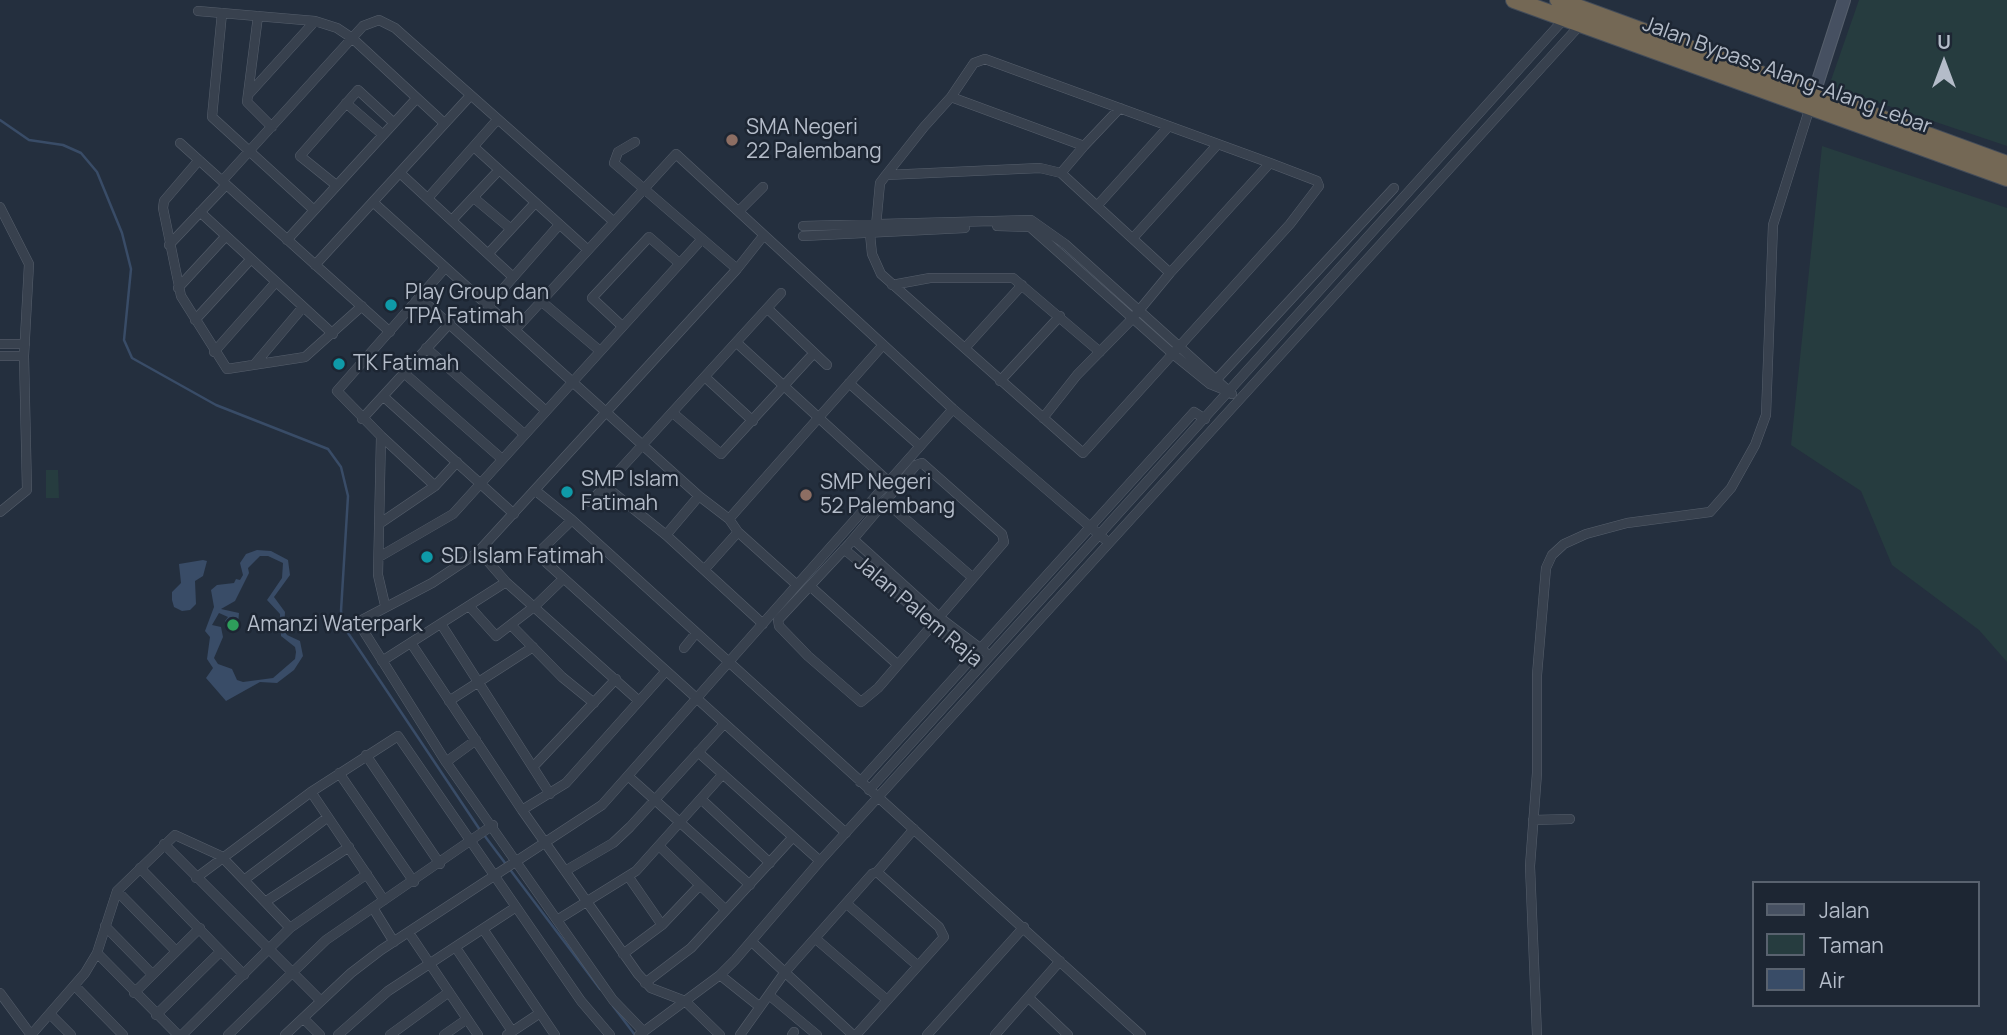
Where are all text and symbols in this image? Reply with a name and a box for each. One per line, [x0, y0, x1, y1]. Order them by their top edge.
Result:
street label: Jalan Bypass Alang-Alang Lebar [1639, 12, 1935, 140]
north arrow [1909, 28, 1979, 98]
text: U [1937, 29, 1951, 55]
place label: SMA Negeri 22 Palembang [746, 115, 882, 165]
marker: SMA Negeri 22 Palembang [724, 132, 740, 148]
place label: Play Group dan TPA Fatimah [405, 280, 549, 330]
marker: Play Group dan TPA Fatimah [383, 297, 399, 313]
place label: TK Fatimah [353, 351, 459, 377]
marker: TK Fatimah [331, 356, 347, 372]
place label: SMP Islam Fatimah [581, 467, 679, 517]
place label: SMP Negeri 52 Palembang [820, 470, 955, 520]
marker: SMP Islam Fatimah [559, 484, 575, 500]
marker: SMP Negeri 52 Palembang [798, 487, 814, 503]
place label: SD Islam Fatimah [441, 544, 604, 570]
marker: SD Islam Fatimah [419, 549, 435, 565]
street label: Jalan Palem Raja [849, 551, 987, 673]
place label: Amanzi Waterpark [247, 612, 423, 638]
marker: Amanzi Waterpark [225, 617, 241, 633]
legend [1752, 881, 1979, 1007]
text: Jalan [1819, 896, 1869, 924]
text: Taman [1819, 931, 1884, 959]
text: Air [1819, 966, 1845, 994]

